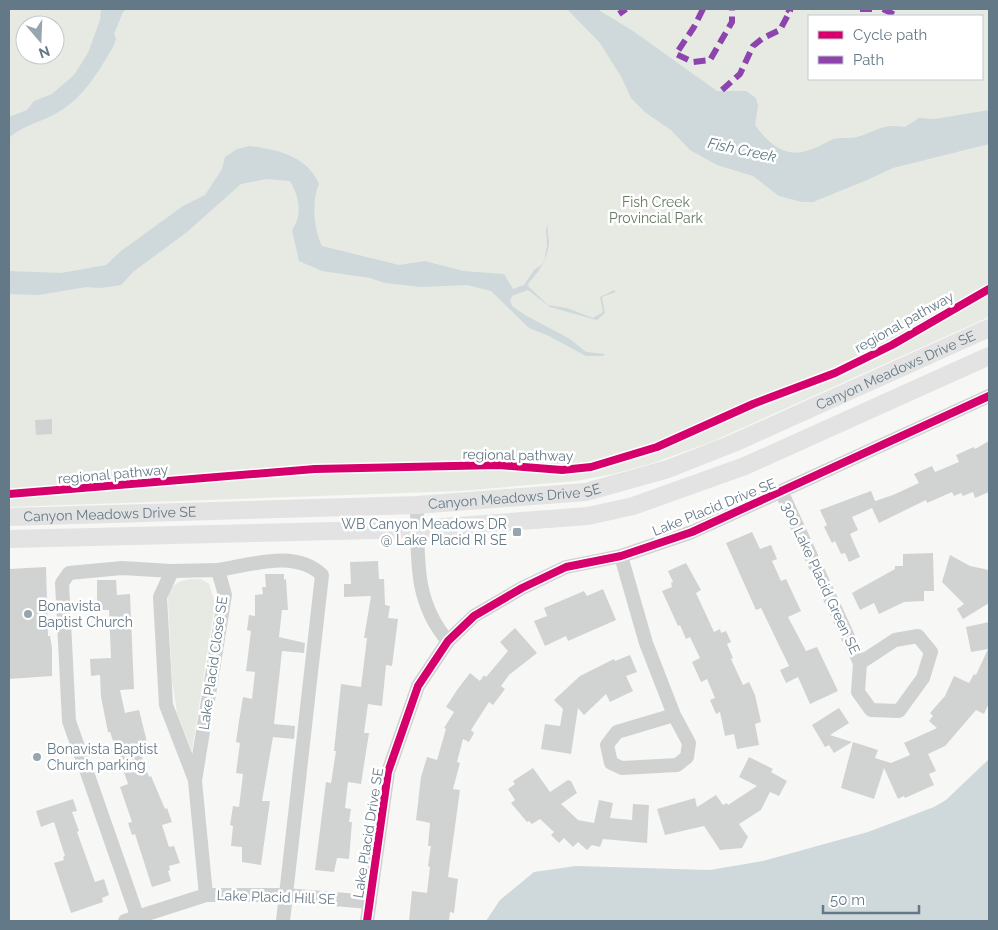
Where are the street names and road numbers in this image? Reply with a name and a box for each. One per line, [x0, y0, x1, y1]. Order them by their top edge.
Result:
street label: regional pathway [852, 288, 957, 356]
street label: Canyon Meadows Drive SE [813, 327, 978, 413]
street label: regional pathway [462, 446, 574, 464]
street label: regional pathway [57, 461, 169, 487]
street label: Lake Placid Drive SE [650, 475, 778, 539]
street label: Canyon Meadows Drive SE [428, 480, 602, 512]
street label: 300 Lake Placid Green SE [779, 499, 863, 657]
street label: Canyon Meadows Drive SE [23, 503, 197, 525]
street label: Lake Placid Close SE [196, 595, 230, 731]
street label: Lake Placid Drive SE [350, 767, 386, 899]
street label: Lake Placid Hill SE [216, 887, 336, 907]

